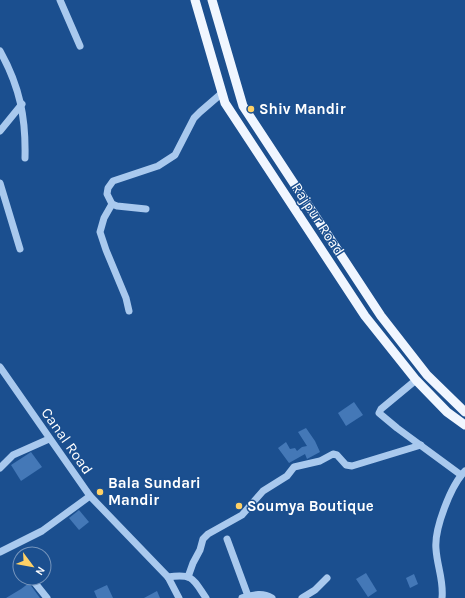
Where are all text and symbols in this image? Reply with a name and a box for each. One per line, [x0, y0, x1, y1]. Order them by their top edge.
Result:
place label: Shiv Mandir [259, 100, 346, 118]
marker: Shiv Mandir [246, 104, 256, 114]
street label: Rajpur Road [288, 179, 348, 259]
street label: Canal Road [38, 404, 96, 478]
place label: Bala Sundari Mandir [108, 474, 201, 509]
marker: Bala Sundari Mandir [95, 487, 105, 497]
place label: Soumya Boutique [247, 497, 374, 515]
marker: Soumya Boutique [234, 501, 244, 511]
north arrow [12, 546, 52, 586]
text: N [32, 564, 48, 578]

